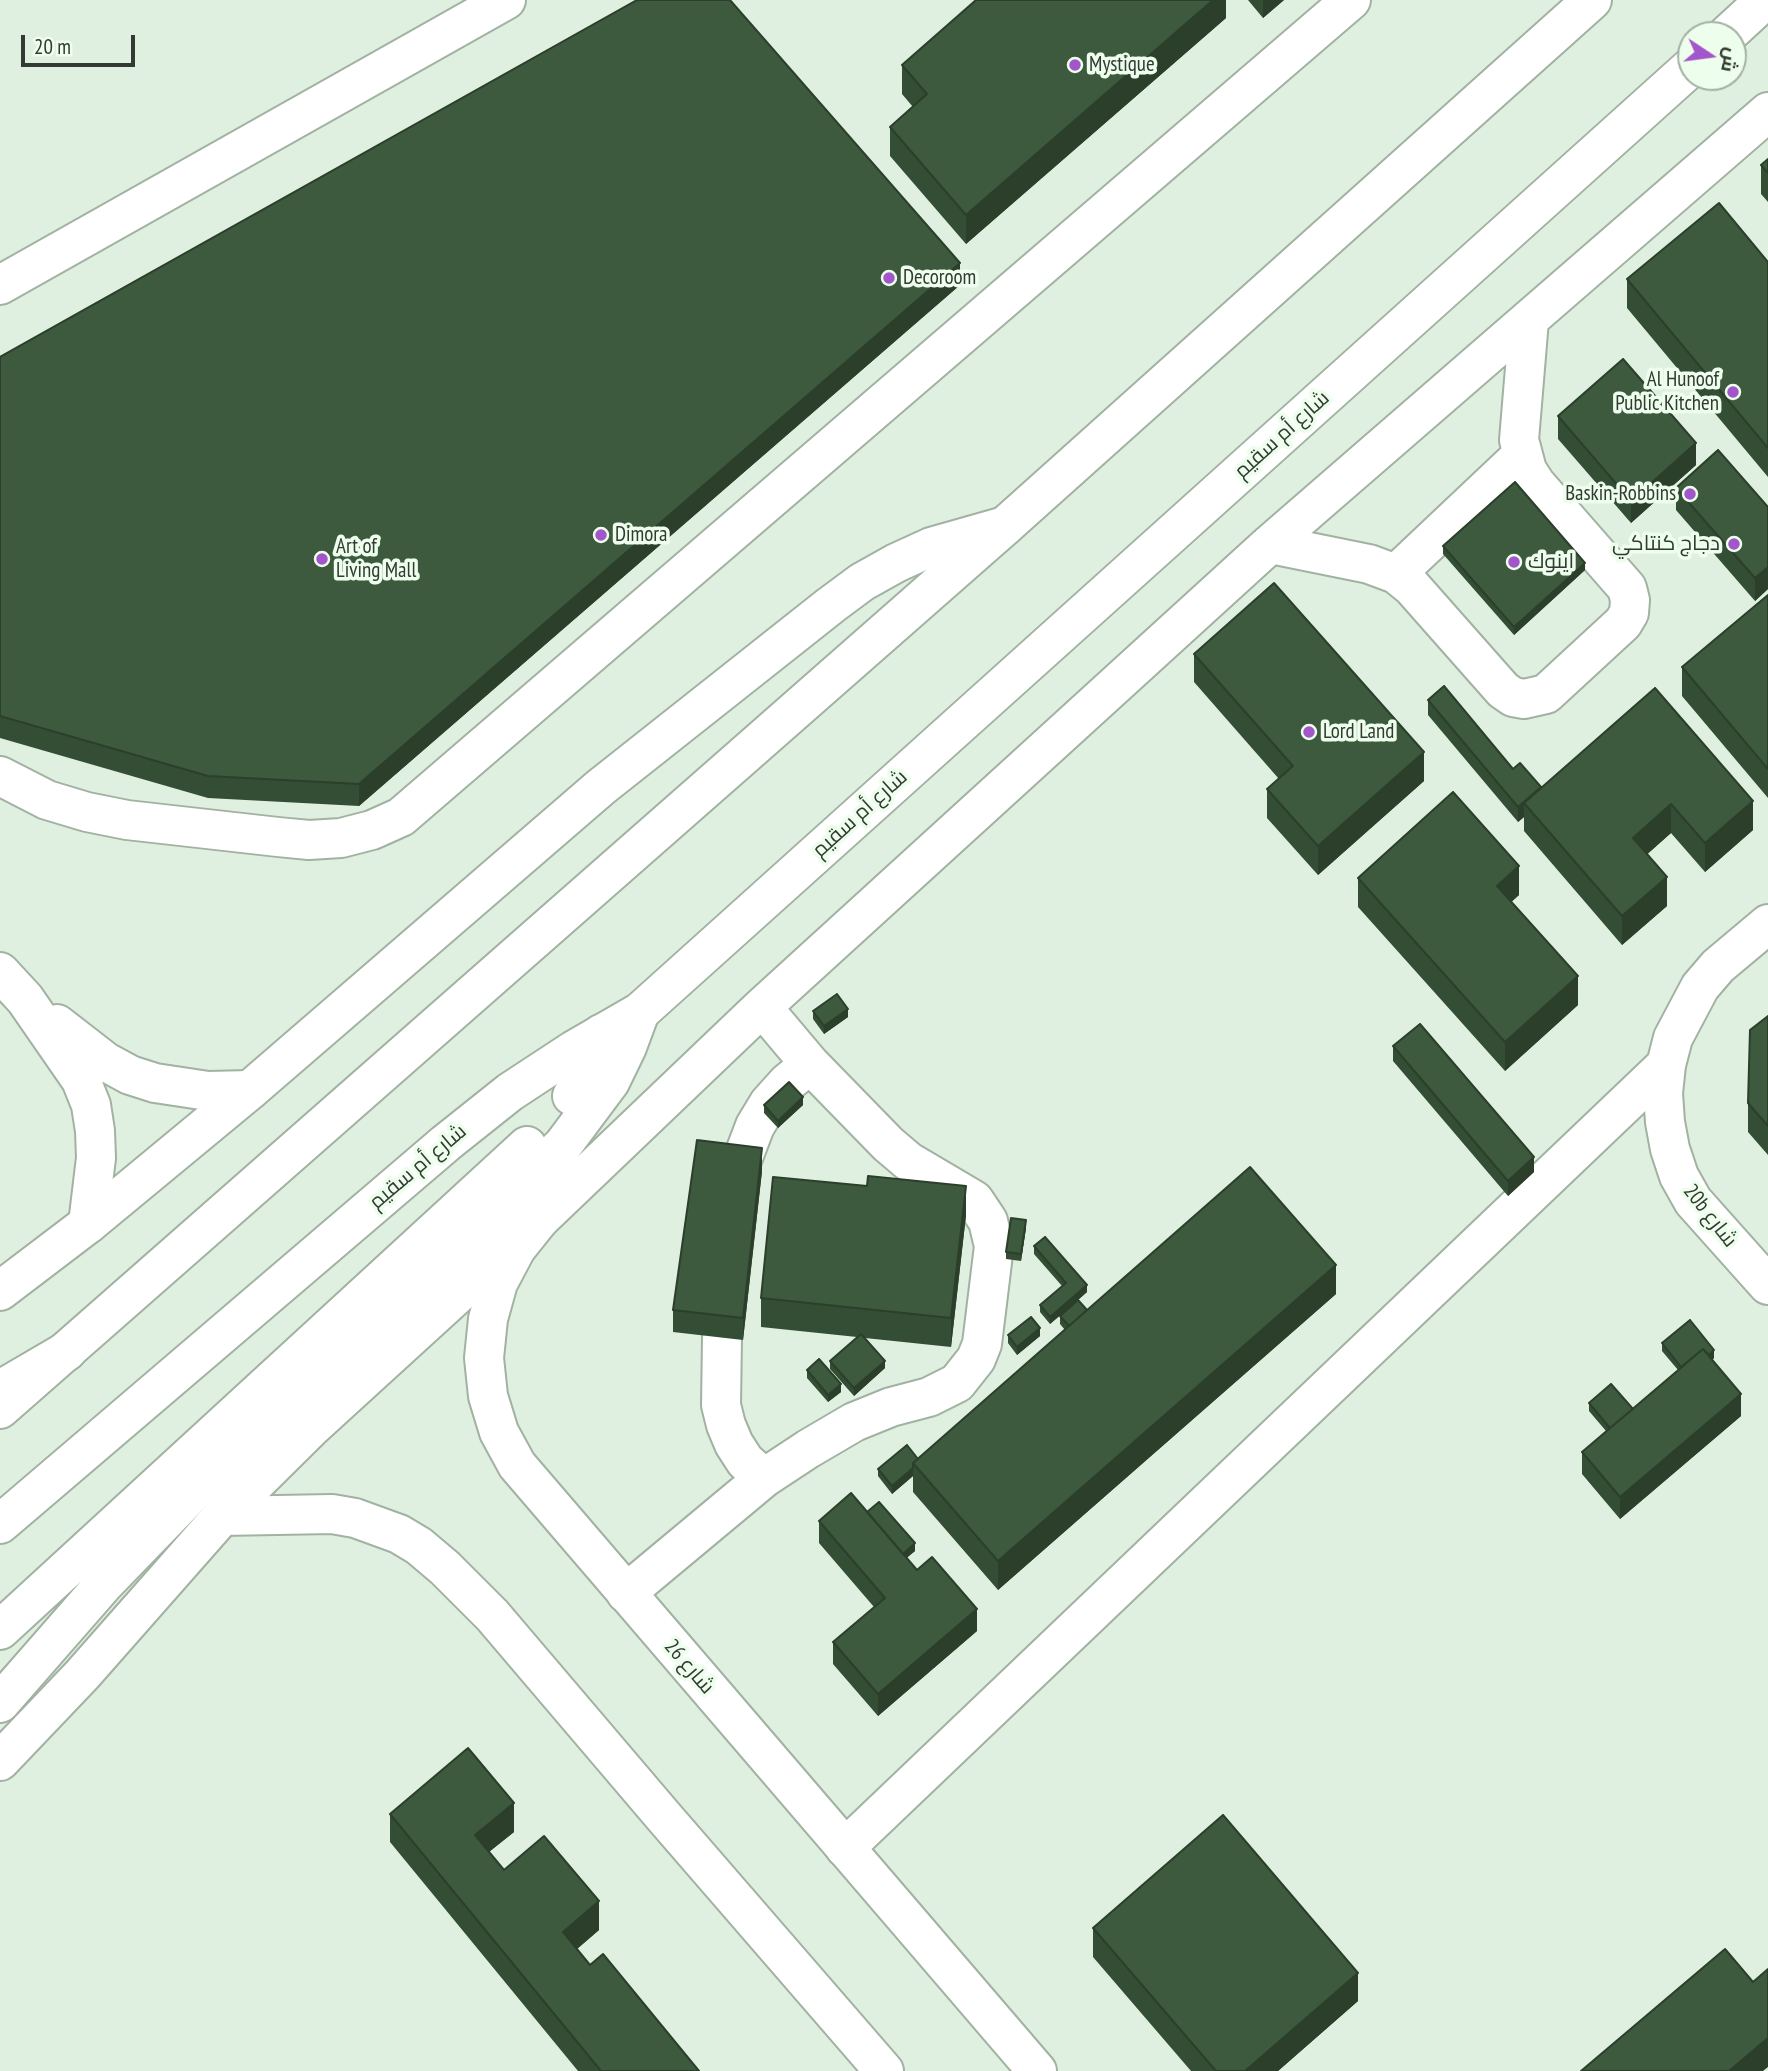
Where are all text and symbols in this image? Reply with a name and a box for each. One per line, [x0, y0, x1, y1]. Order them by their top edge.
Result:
scale bar [24, 21, 138, 65]
north arrow [1677, 21, 1747, 91]
text: 20 m [34, 33, 71, 60]
text: ش [1716, 46, 1745, 75]
place label: Mystique [1089, 52, 1155, 78]
marker: Mystique [1067, 57, 1083, 73]
place label: Decoroom [903, 265, 976, 291]
marker: Decoroom [881, 270, 897, 286]
place label: Al Hunoof Public Kitchen [1615, 367, 1719, 417]
marker: Al Hunoof Public Kitchen [1725, 384, 1741, 400]
street label: شارع أم سقيم [1229, 386, 1335, 484]
place label: Baskin-Robbins [1565, 481, 1676, 507]
marker: Baskin-Robbins [1682, 486, 1698, 502]
place label: Dimora [615, 522, 667, 548]
marker: Dimora [593, 527, 609, 543]
place label: دجاج كنتاكي [1612, 531, 1720, 557]
place label: Art of Living Mall [336, 534, 416, 584]
marker: دجاج كنتاكي [1726, 536, 1742, 552]
place label: اينوك [1528, 549, 1574, 575]
marker: Art of Living Mall [314, 551, 330, 567]
marker: اينوك [1506, 554, 1522, 570]
place label: Lord Land [1323, 719, 1394, 745]
marker: Lord Land [1301, 724, 1317, 740]
street label: شارع أم سقيم [807, 765, 913, 863]
street label: شارع أم سقيم [364, 1119, 472, 1215]
street label: 20b شارع [1678, 1179, 1742, 1253]
street label: شارع 26 [658, 1635, 720, 1699]

